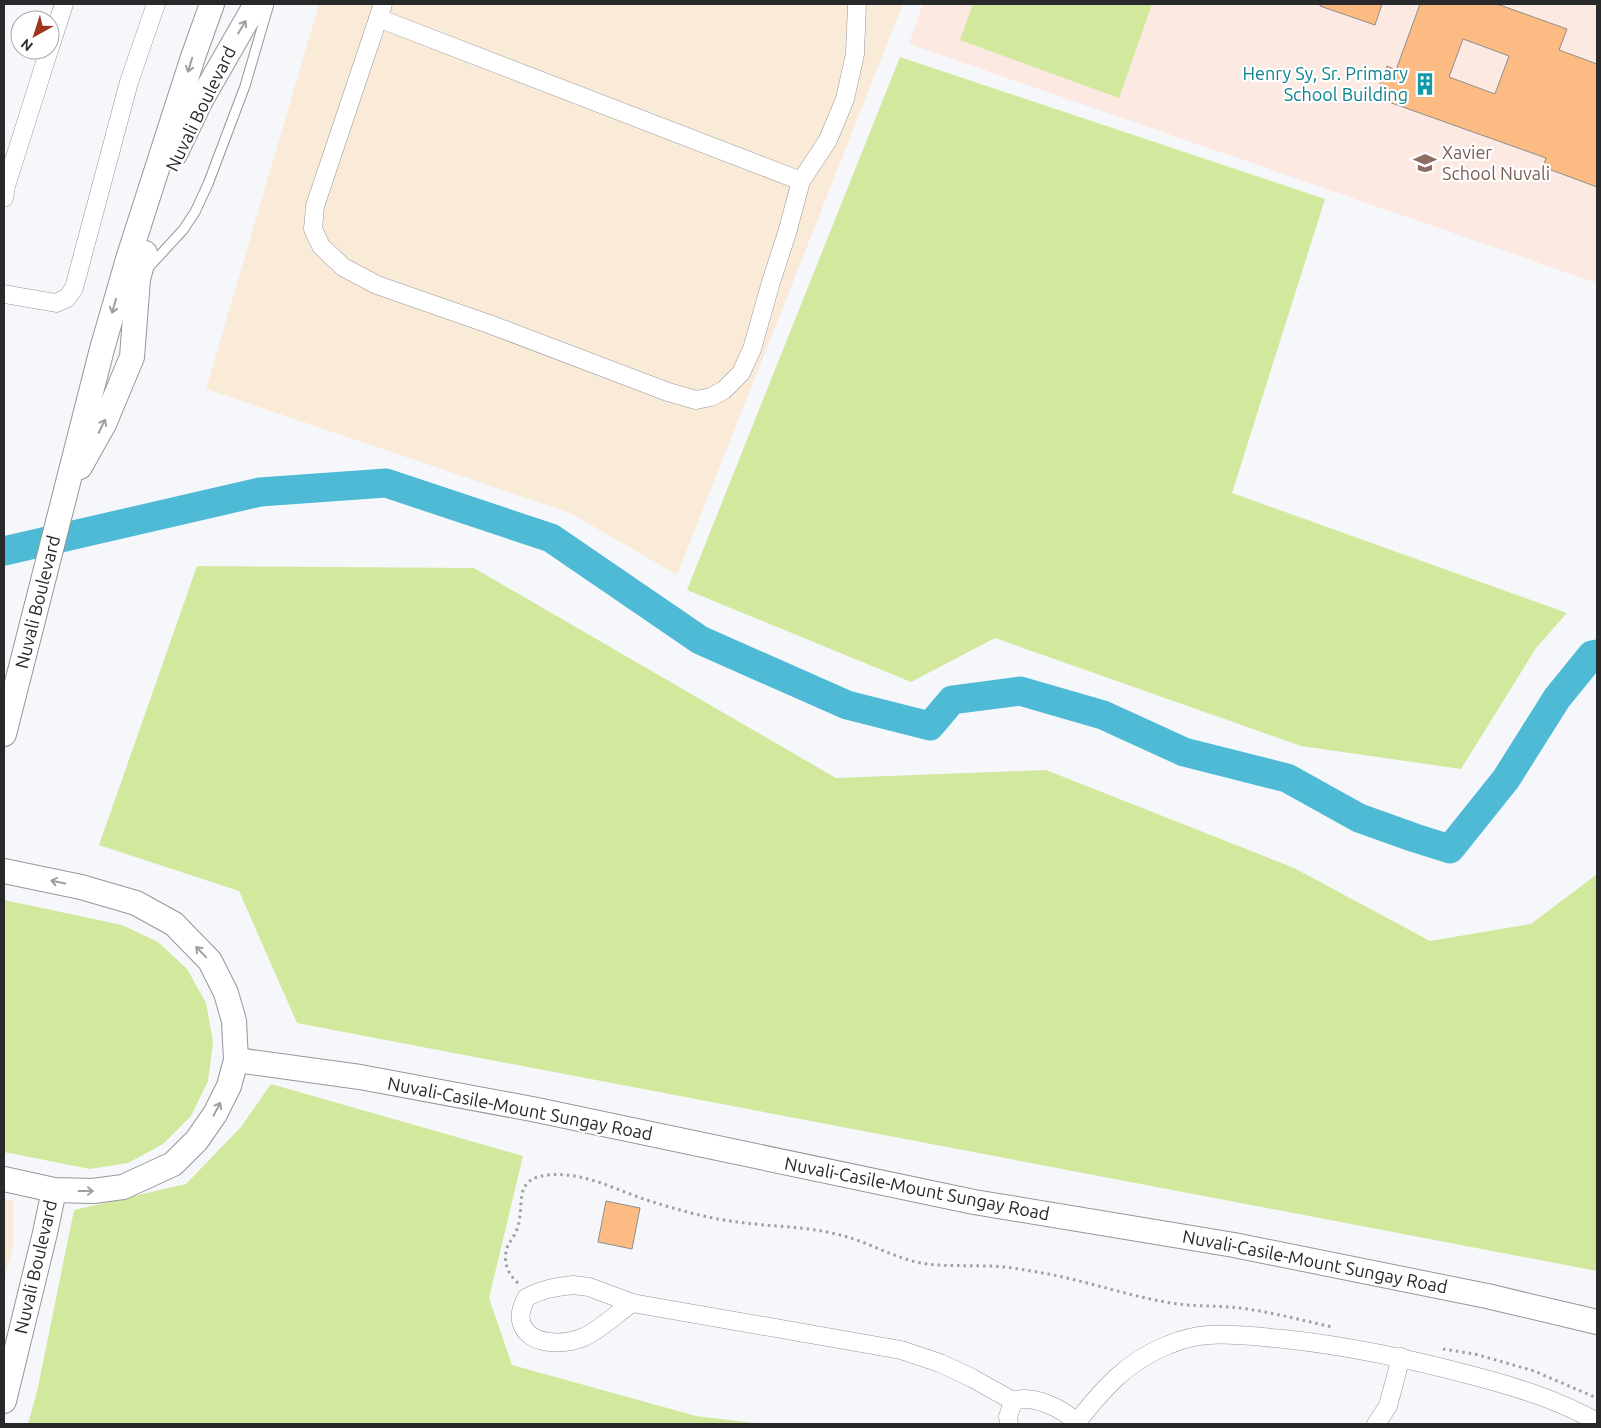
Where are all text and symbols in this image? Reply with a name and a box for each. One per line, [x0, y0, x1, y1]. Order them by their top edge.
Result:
north arrow [10, 10, 60, 60]
one-way arrow [237, 20, 247, 35]
text: N [18, 36, 36, 55]
street label: Nuvali Boulevard [161, 43, 239, 174]
one-way arrow [185, 57, 195, 73]
place label: Henry Sy, Sr. Primary School Building [1242, 63, 1408, 104]
building icon: Henry Sy, Sr. Primary School Building [1412, 71, 1438, 97]
place label: Xavier School Nuvali [1442, 142, 1550, 183]
school or university icon: Xavier School Nuvali [1412, 150, 1438, 176]
one-way arrow [109, 297, 119, 313]
one-way arrow [98, 419, 108, 434]
street label: Nuvali Boulevard [11, 533, 63, 670]
one-way arrow [51, 877, 67, 887]
one-way arrow [195, 945, 207, 958]
street label: Nuvali-Casile-Mount Sungay Road [386, 1072, 654, 1144]
one-way arrow [212, 1102, 222, 1117]
street label: Nuvali-Casile-Mount Sungay Road [783, 1152, 1051, 1224]
one-way arrow [78, 1186, 94, 1196]
street label: Nuvali Boulevard [10, 1198, 60, 1336]
street label: Nuvali-Casile-Mount Sungay Road [1181, 1225, 1449, 1297]

